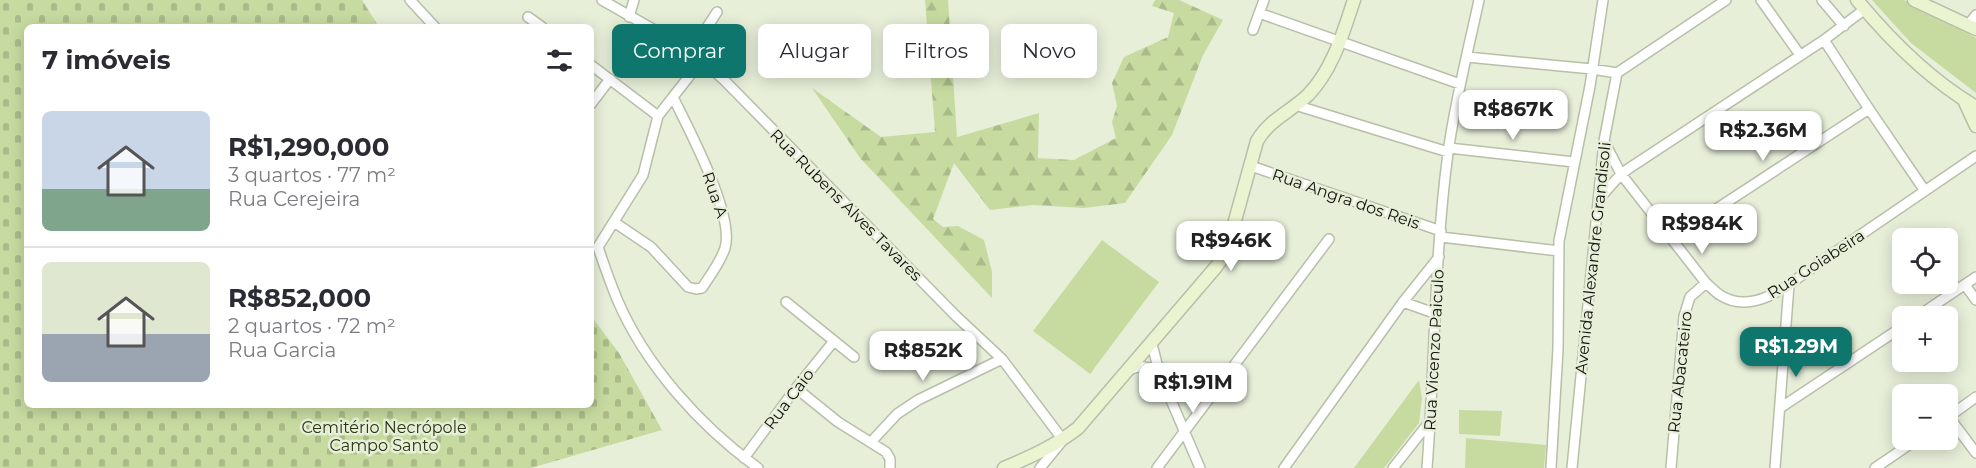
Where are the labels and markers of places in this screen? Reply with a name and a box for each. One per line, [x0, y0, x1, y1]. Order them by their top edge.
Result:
pin: R$867K [1464, 90, 1562, 141]
pin: R$2.36M [1708, 111, 1818, 162]
pin: R$984K [1653, 204, 1751, 255]
pin: R$946K [1182, 221, 1280, 272]
pin: R$1.29M [1741, 327, 1851, 378]
pin: R$852K [874, 331, 972, 382]
pin: R$1.91M [1138, 363, 1248, 414]

